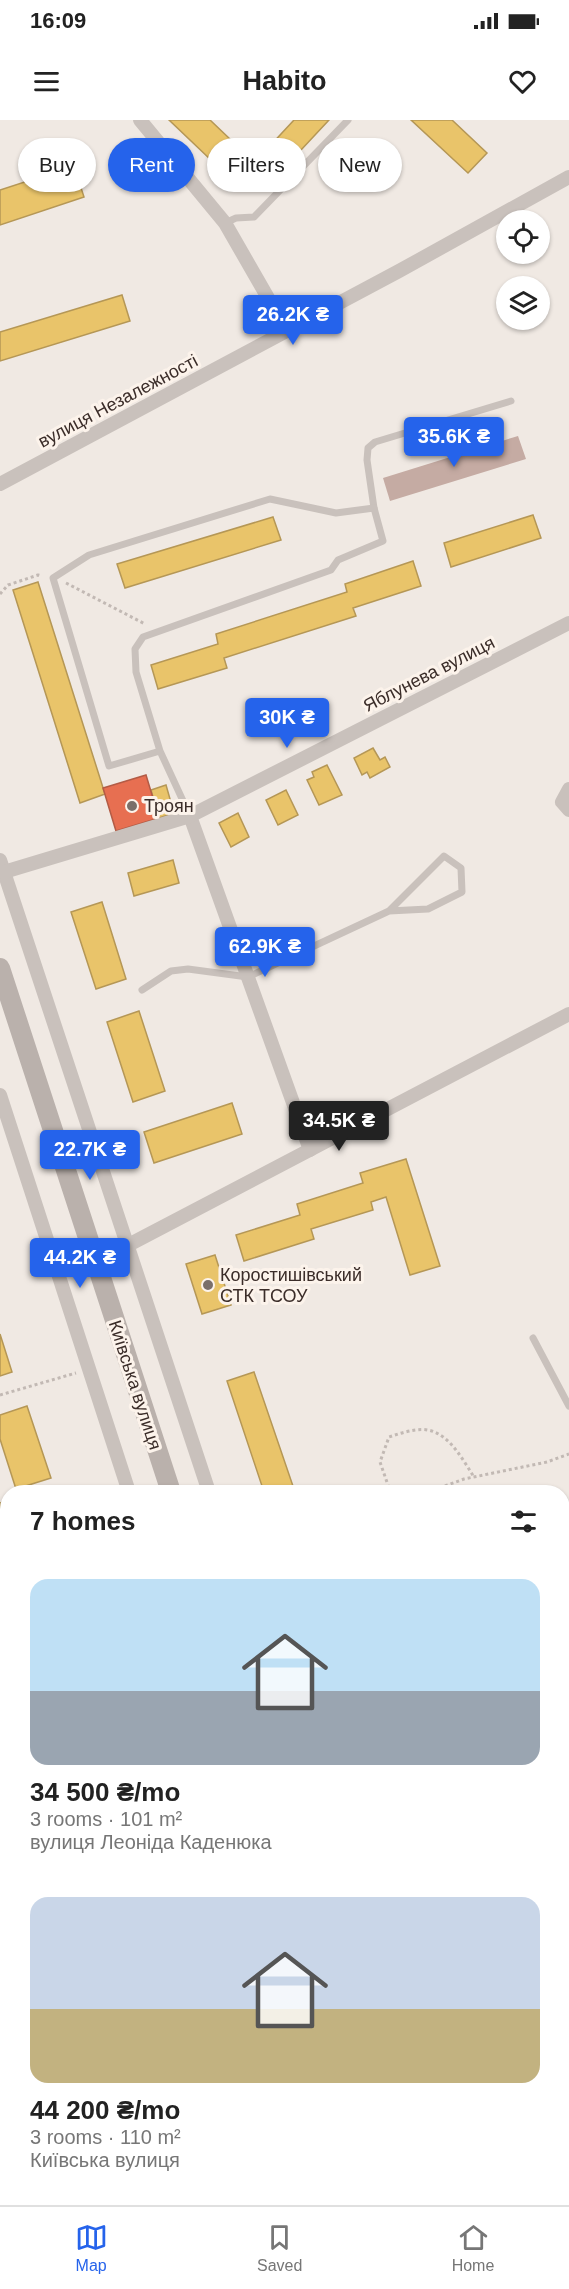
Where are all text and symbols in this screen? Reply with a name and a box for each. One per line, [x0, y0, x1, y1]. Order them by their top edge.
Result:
text: 16:09 [30, 8, 86, 33]
icon: menu [30, 65, 63, 98]
icon: heart [506, 65, 539, 98]
text: Habito [243, 66, 327, 96]
chip: Buy [18, 138, 96, 192]
chip: Rent [108, 138, 195, 192]
chip: Filters [207, 138, 306, 192]
chip: New [318, 138, 402, 192]
map controls [496, 210, 550, 330]
button: locate [496, 210, 550, 264]
button: layers [496, 276, 550, 330]
pin: 26.2K ₴ [238, 295, 348, 346]
text: 26.2K ₴ [257, 303, 329, 325]
street label: вулиця Незалежності [35, 350, 201, 452]
pin: 35.6K ₴ [399, 417, 509, 468]
text: 35.6K ₴ [418, 425, 490, 447]
street label: Яблунева вулиця [360, 632, 498, 716]
pin: 30K ₴ [245, 698, 329, 749]
text: 30K ₴ [259, 706, 315, 728]
place label: Троян [144, 796, 194, 816]
marker: Троян [125, 799, 139, 813]
pin: 62.9K ₴ [210, 927, 320, 978]
text: 62.9K ₴ [229, 935, 301, 957]
pin: 34.5K ₴ [284, 1101, 394, 1152]
text: 34.5K ₴ [303, 1109, 375, 1131]
pin: 22.7K ₴ [35, 1130, 145, 1181]
text: 22.7K ₴ [54, 1138, 126, 1160]
pin: 44.2K ₴ [25, 1238, 135, 1289]
text: 44.2K ₴ [44, 1246, 116, 1268]
place label: Коростишівський СТК ТСОУ [220, 1265, 362, 1306]
marker: Коростишівський СТК ТСОУ [201, 1278, 215, 1292]
street label: Київська вулиця [105, 1318, 165, 1452]
icon: filters [507, 1505, 540, 1538]
text: 7 homes [30, 1506, 136, 1536]
icon: home [231, 1618, 339, 1726]
text: 34 500 ₴/mo [30, 1777, 180, 1807]
text: 3 rooms · 101 m² [30, 1808, 182, 1830]
text: вулиця Леоніда Каденюка [30, 1831, 272, 1853]
icon: home [231, 1936, 339, 2044]
text: 44 200 ₴/mo [30, 2095, 180, 2125]
text: 3 rooms · 110 m² [30, 2126, 181, 2148]
text: Київська вулиця [30, 2149, 180, 2171]
tab: Map [75, 2221, 108, 2275]
tab: Saved [257, 2221, 302, 2275]
tab: Home [452, 2221, 494, 2275]

